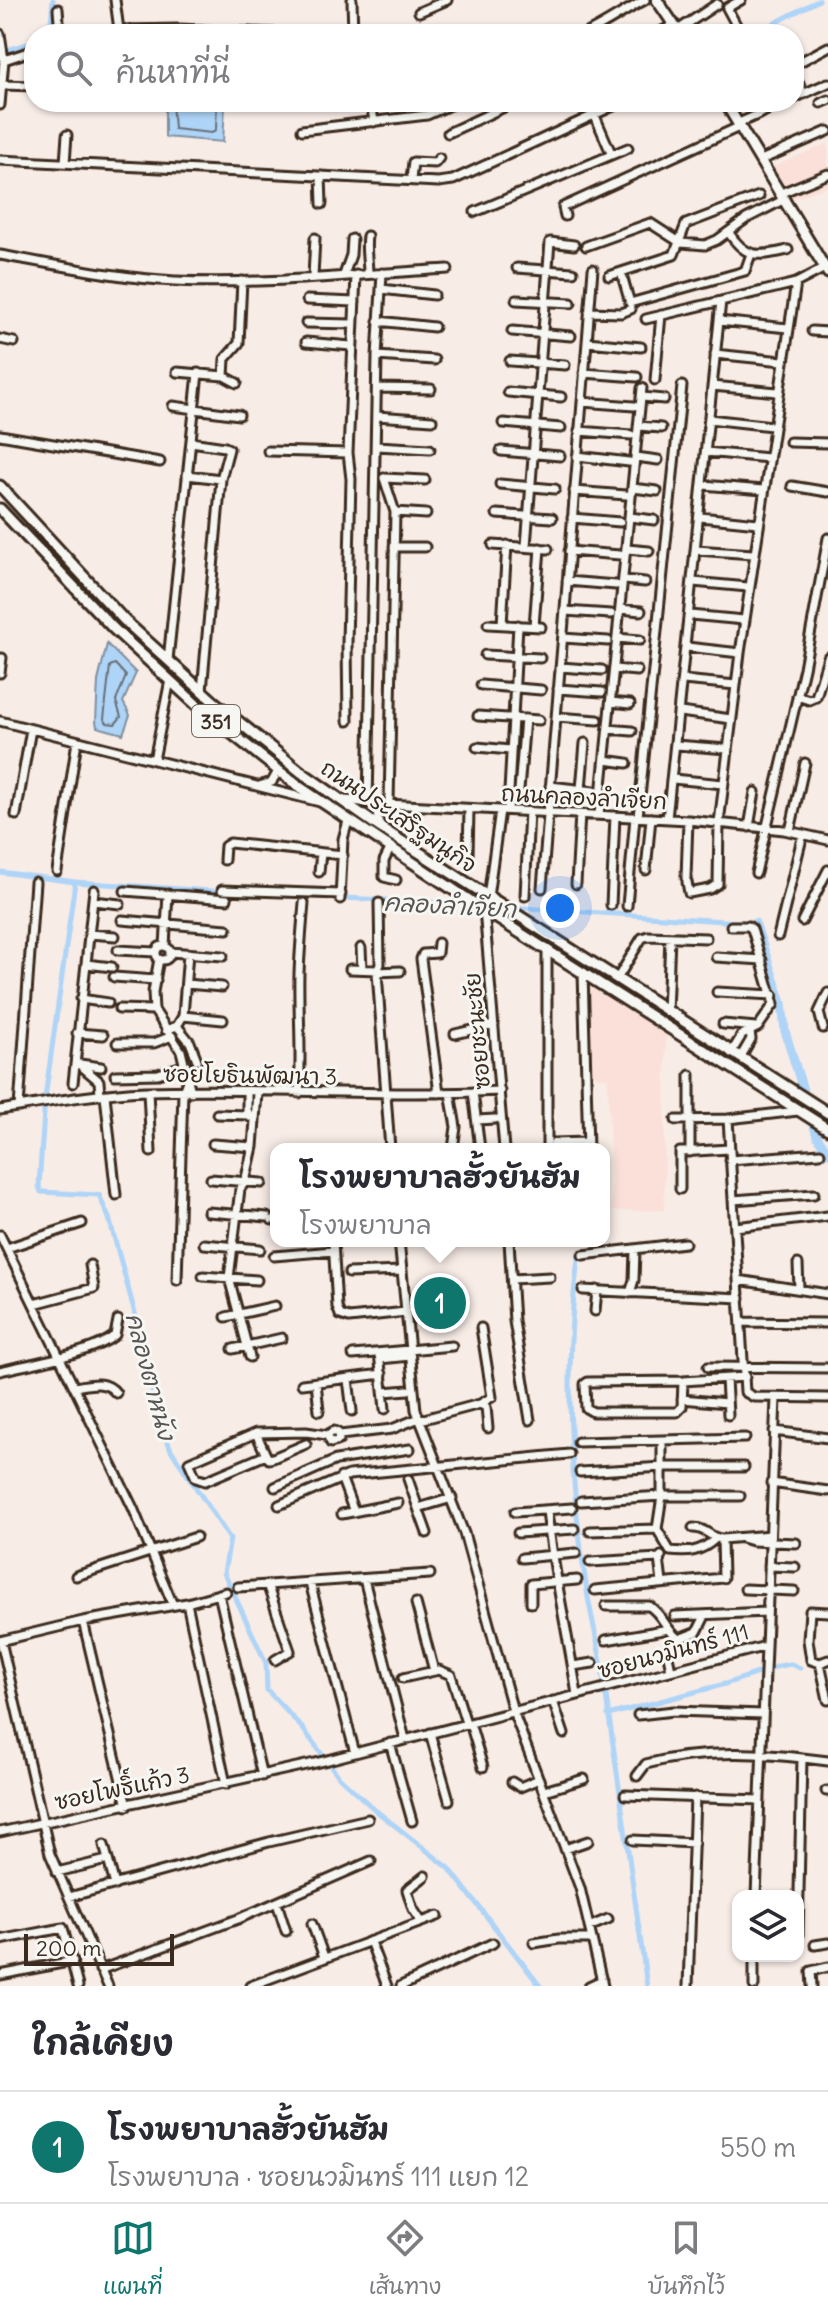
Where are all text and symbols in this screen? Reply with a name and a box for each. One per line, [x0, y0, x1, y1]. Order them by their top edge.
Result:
search box [24, 24, 804, 112]
icon: search [52, 46, 96, 90]
text: ค้นหาที่นี่ [116, 53, 230, 91]
road number: 351 [192, 705, 240, 737]
street label: ถนนประเสริฐมนูกิจ [314, 754, 482, 881]
street label: ถนนคลองลำเจียก [500, 779, 668, 815]
water label: คลองลำเจียก [383, 887, 519, 924]
your location [540, 888, 580, 928]
street label: ซอยชะนะชัย [458, 971, 496, 1091]
street label: ซอยโยธินพัฒนา 3 [163, 1059, 337, 1091]
popup [270, 1143, 610, 1247]
text: โรงพยาบาลฮั้วยันฮัม [300, 1158, 580, 1196]
text: โรงพยาบาล [300, 1208, 431, 1241]
pin: 1 [414, 1273, 466, 1333]
water label: คลองตาหนัง [120, 1309, 183, 1445]
street label: ซอยนวมินทร์ 111 [594, 1617, 752, 1685]
street label: ซอยโพธิ์แก้ว 3 [51, 1755, 192, 1816]
map controls [732, 1890, 804, 1962]
button: layers [732, 1890, 804, 1962]
scale bar [24, 1930, 174, 1966]
text: 200 m [36, 1934, 102, 1962]
text: ใกล้เคียง [32, 2021, 174, 2064]
text: โรงพยาบาลฮั้วยันฮัม [108, 2110, 389, 2148]
text: 1 [53, 2131, 63, 2164]
text: 550 m [720, 2131, 796, 2164]
text: โรงพยาบาล · ซอยนวมินทร์ 111 แยก 12 [108, 2160, 529, 2193]
tab: แผนที่ [103, 2216, 162, 2302]
tab: เส้นทาง [369, 2216, 441, 2302]
tab: บันทึกไว้ [648, 2216, 725, 2302]

